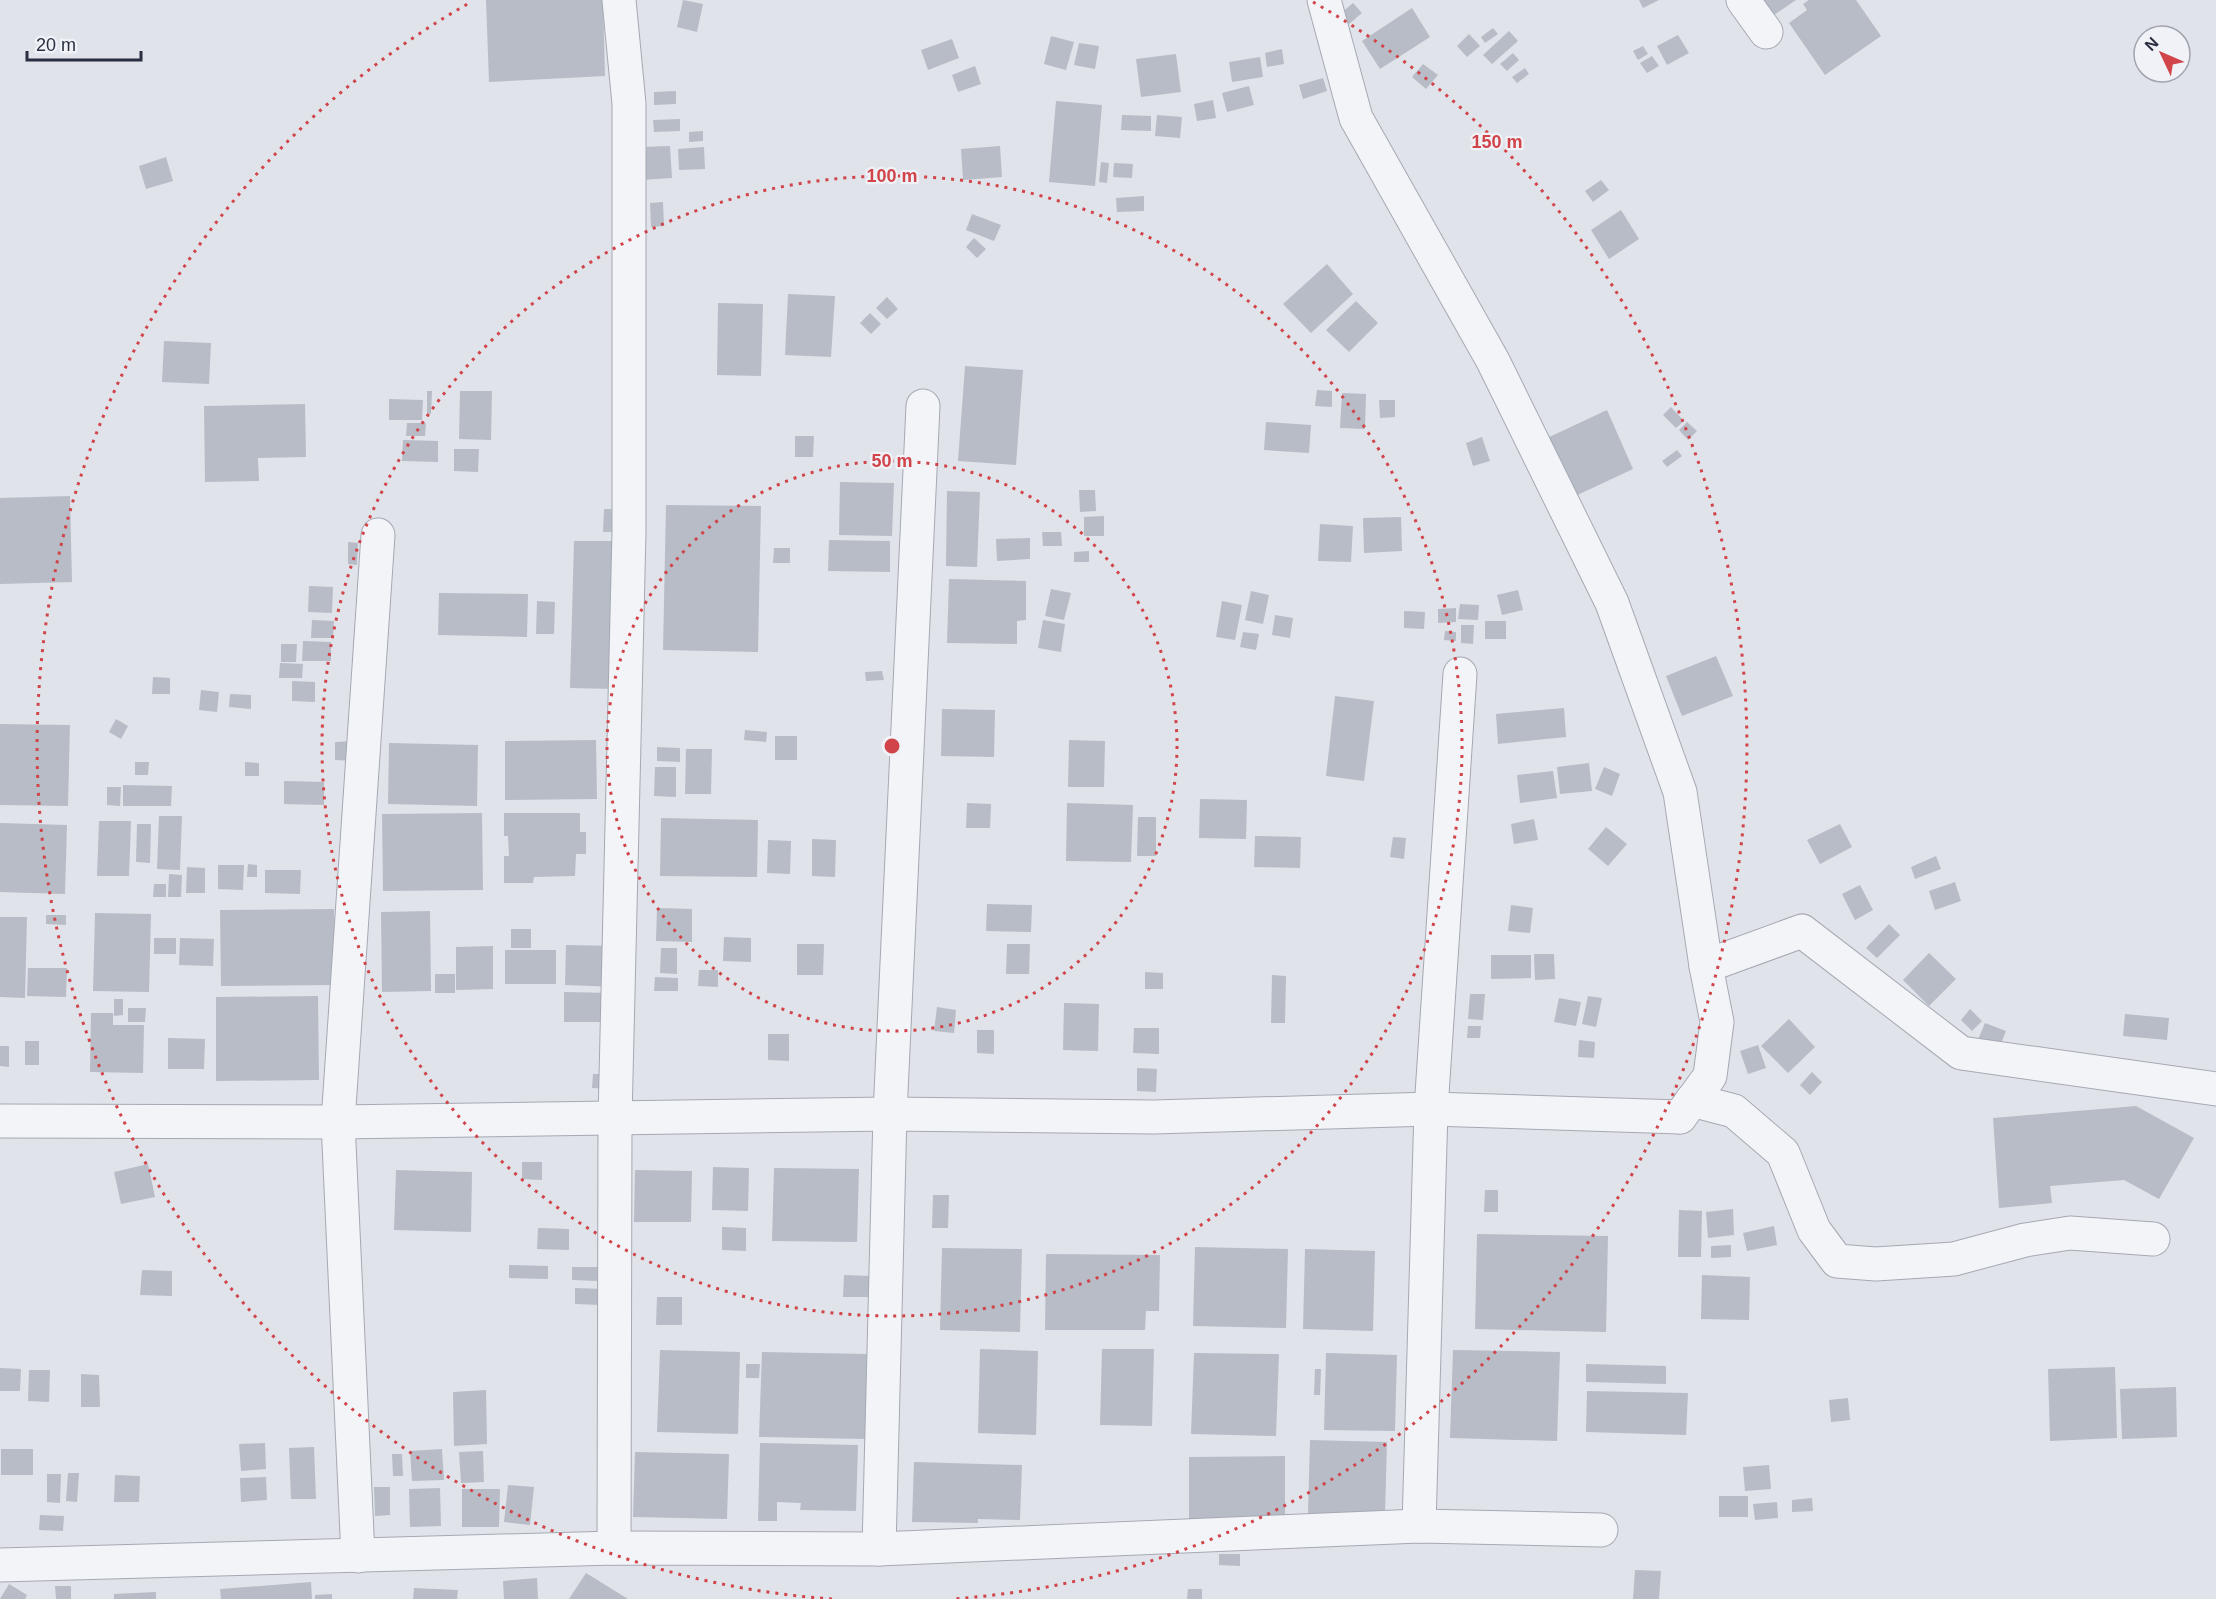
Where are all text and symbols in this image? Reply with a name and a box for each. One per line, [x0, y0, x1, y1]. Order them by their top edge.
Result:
scale bar [27, 24, 141, 62]
north arrow [2132, 24, 2192, 84]
text: N [2141, 34, 2162, 54]
text: 20 m [36, 35, 76, 55]
text: 150 m [1471, 132, 1523, 152]
text: 100 m [866, 166, 918, 186]
text: 50 m [871, 451, 913, 471]
centre of rings [882, 736, 902, 756]

